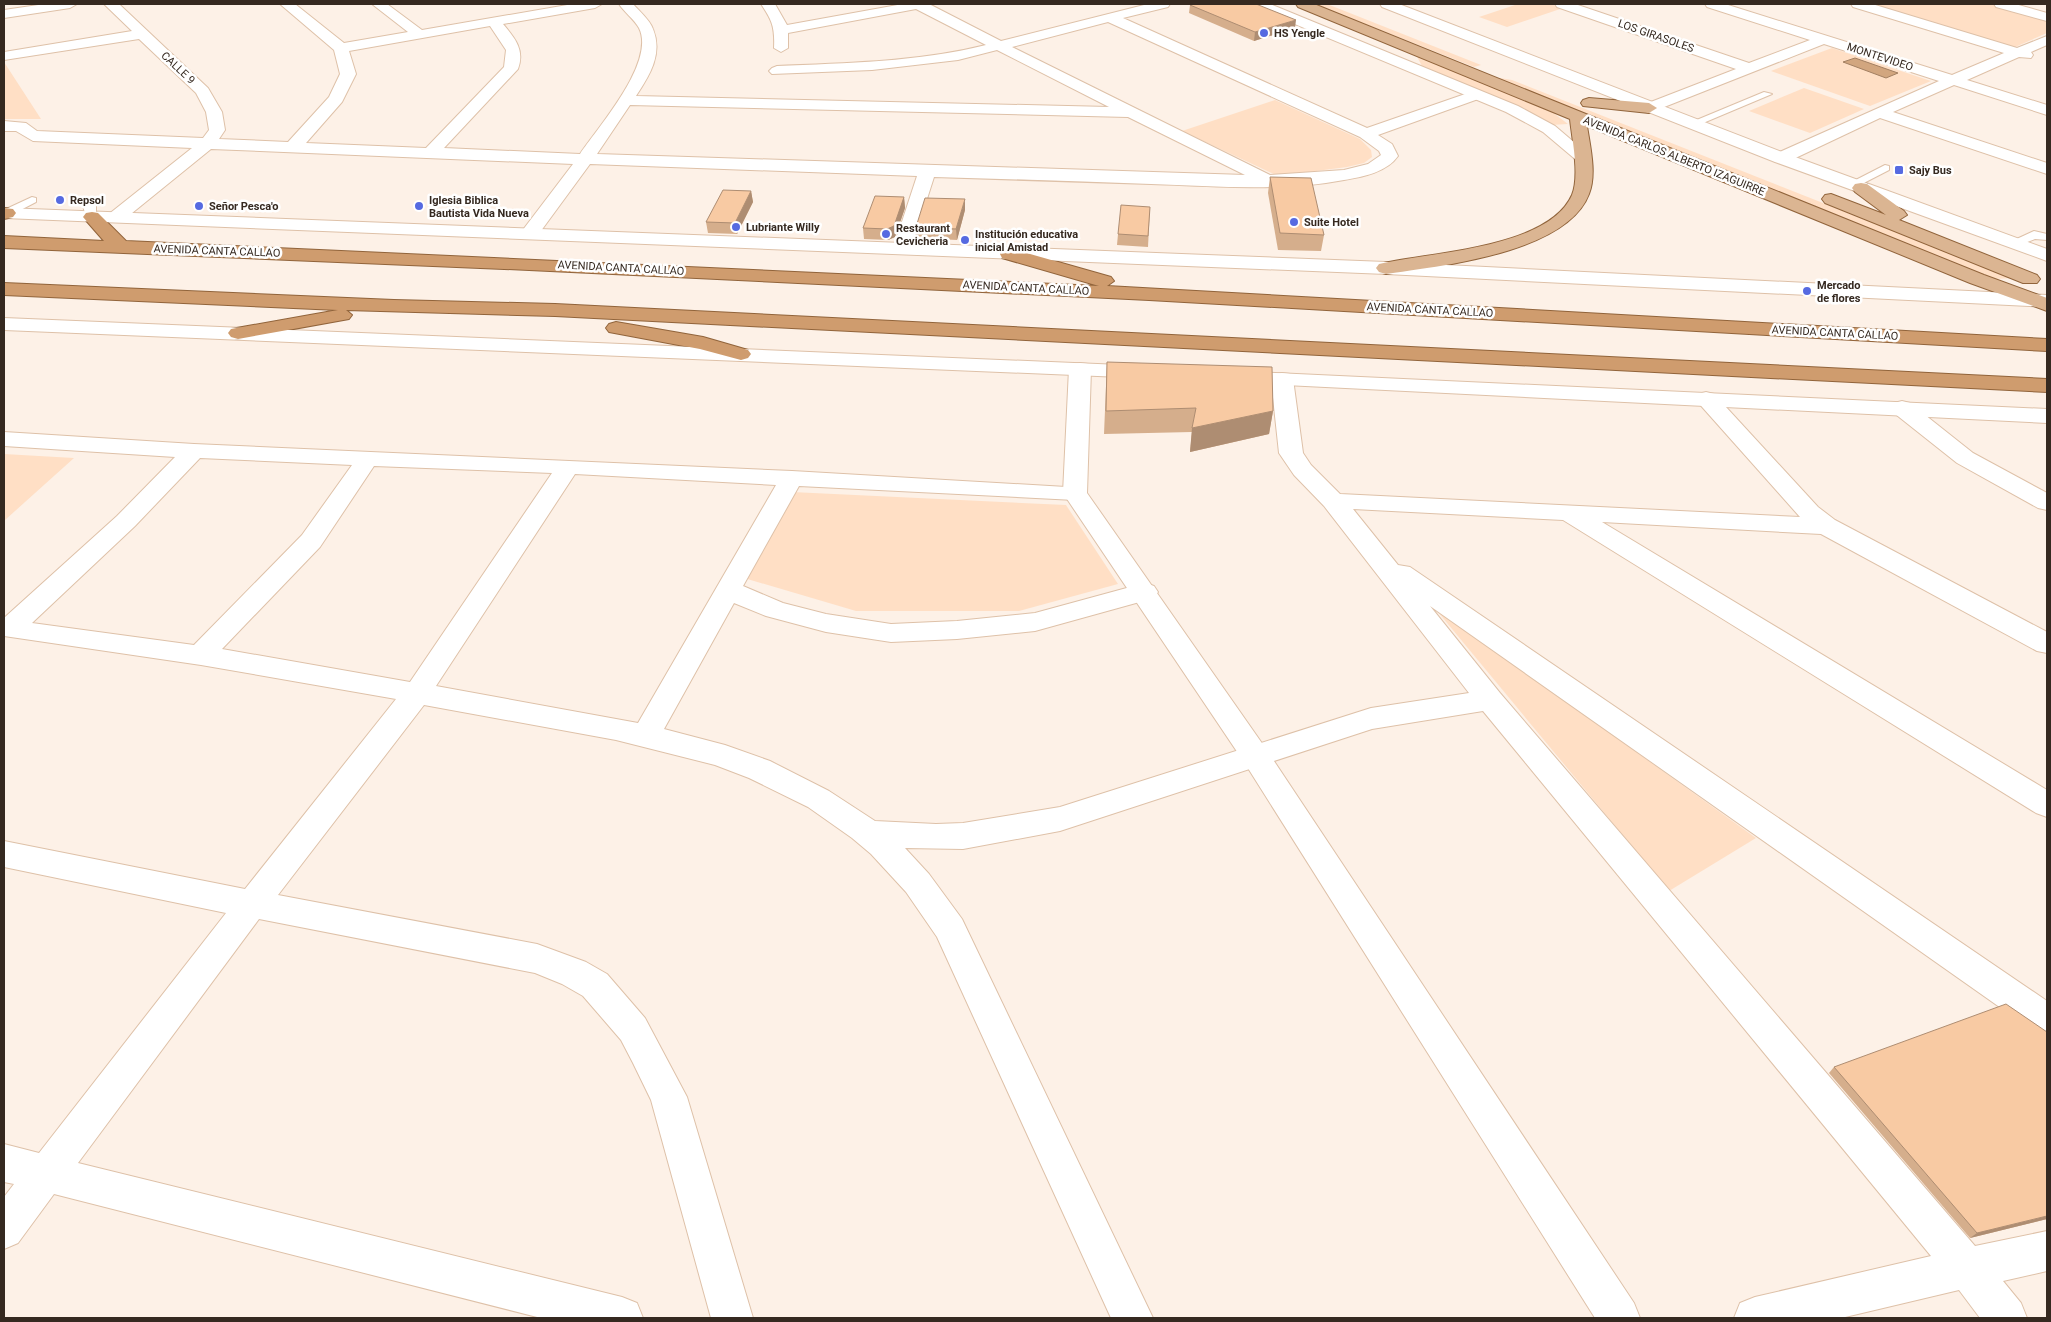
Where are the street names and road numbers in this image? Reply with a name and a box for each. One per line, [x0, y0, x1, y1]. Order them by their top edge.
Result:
street label: LOS GIRASOLES [1616, 17, 1696, 55]
street label: MONTEVIDEO [1845, 40, 1915, 74]
street label: CALLE 9 [158, 49, 198, 87]
street label: AVENIDA CARLOS ALBERTO IZAGUIRRE [1581, 113, 1767, 199]
street label: AVENIDA CANTA CALLAO [153, 242, 281, 260]
street label: AVENIDA CANTA CALLAO [557, 258, 685, 278]
street label: AVENIDA CANTA CALLAO [962, 278, 1090, 298]
street label: AVENIDA CANTA CALLAO [1366, 300, 1494, 320]
street label: AVENIDA CANTA CALLAO [1771, 323, 1899, 343]

